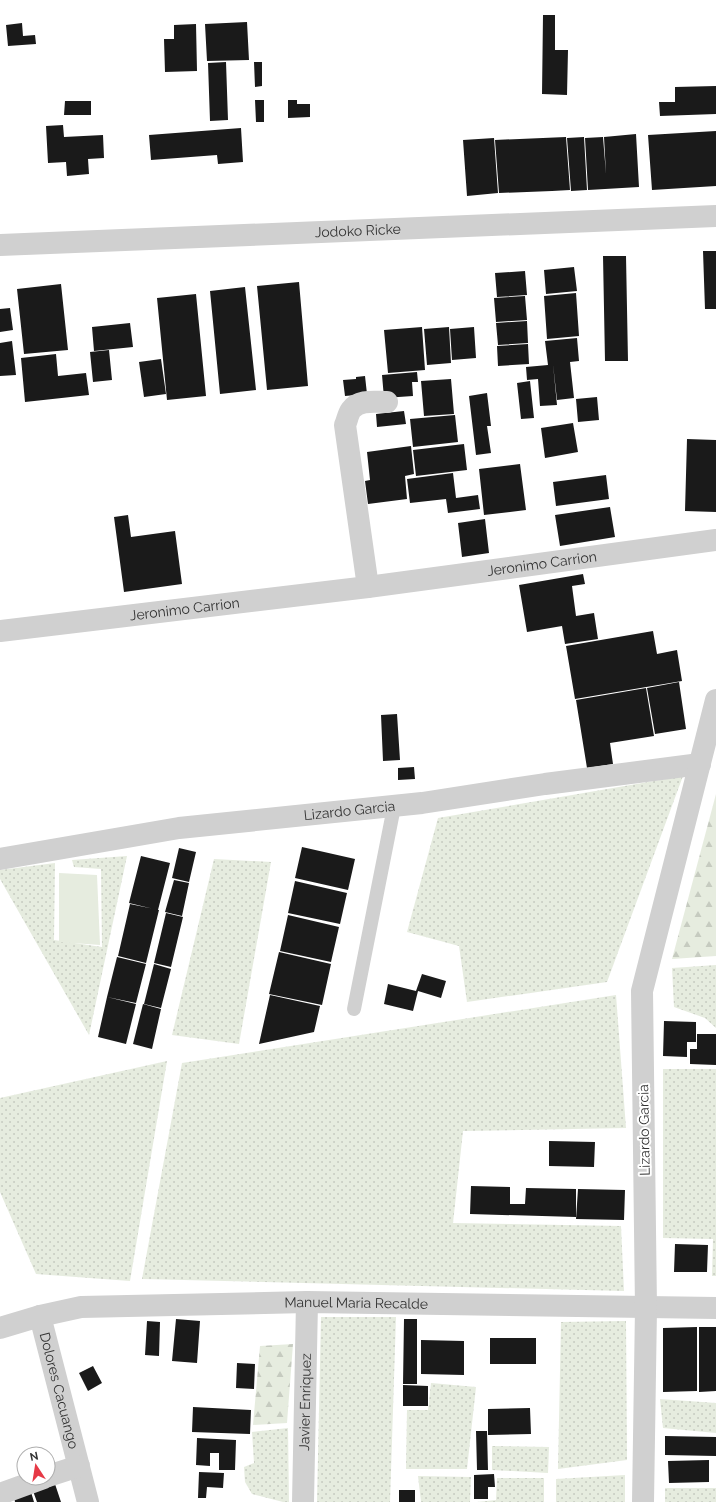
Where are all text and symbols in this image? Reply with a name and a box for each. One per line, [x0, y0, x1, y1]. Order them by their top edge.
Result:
street label: Jodoko Ricke [314, 221, 401, 240]
street label: Jeronimo Carrion [486, 548, 598, 579]
street label: Jeronimo Carrion [129, 594, 241, 623]
street label: Lizardo Garcia [303, 798, 396, 823]
street label: Lizardo Garcia [635, 1084, 653, 1176]
street label: Manuel Maria Recalde [284, 1294, 428, 1312]
street label: Dolores Cacuango [37, 1331, 82, 1451]
street label: Javier Enriquez [296, 1353, 314, 1451]
north arrow [16, 1446, 56, 1486]
text: N [29, 1449, 39, 1464]

